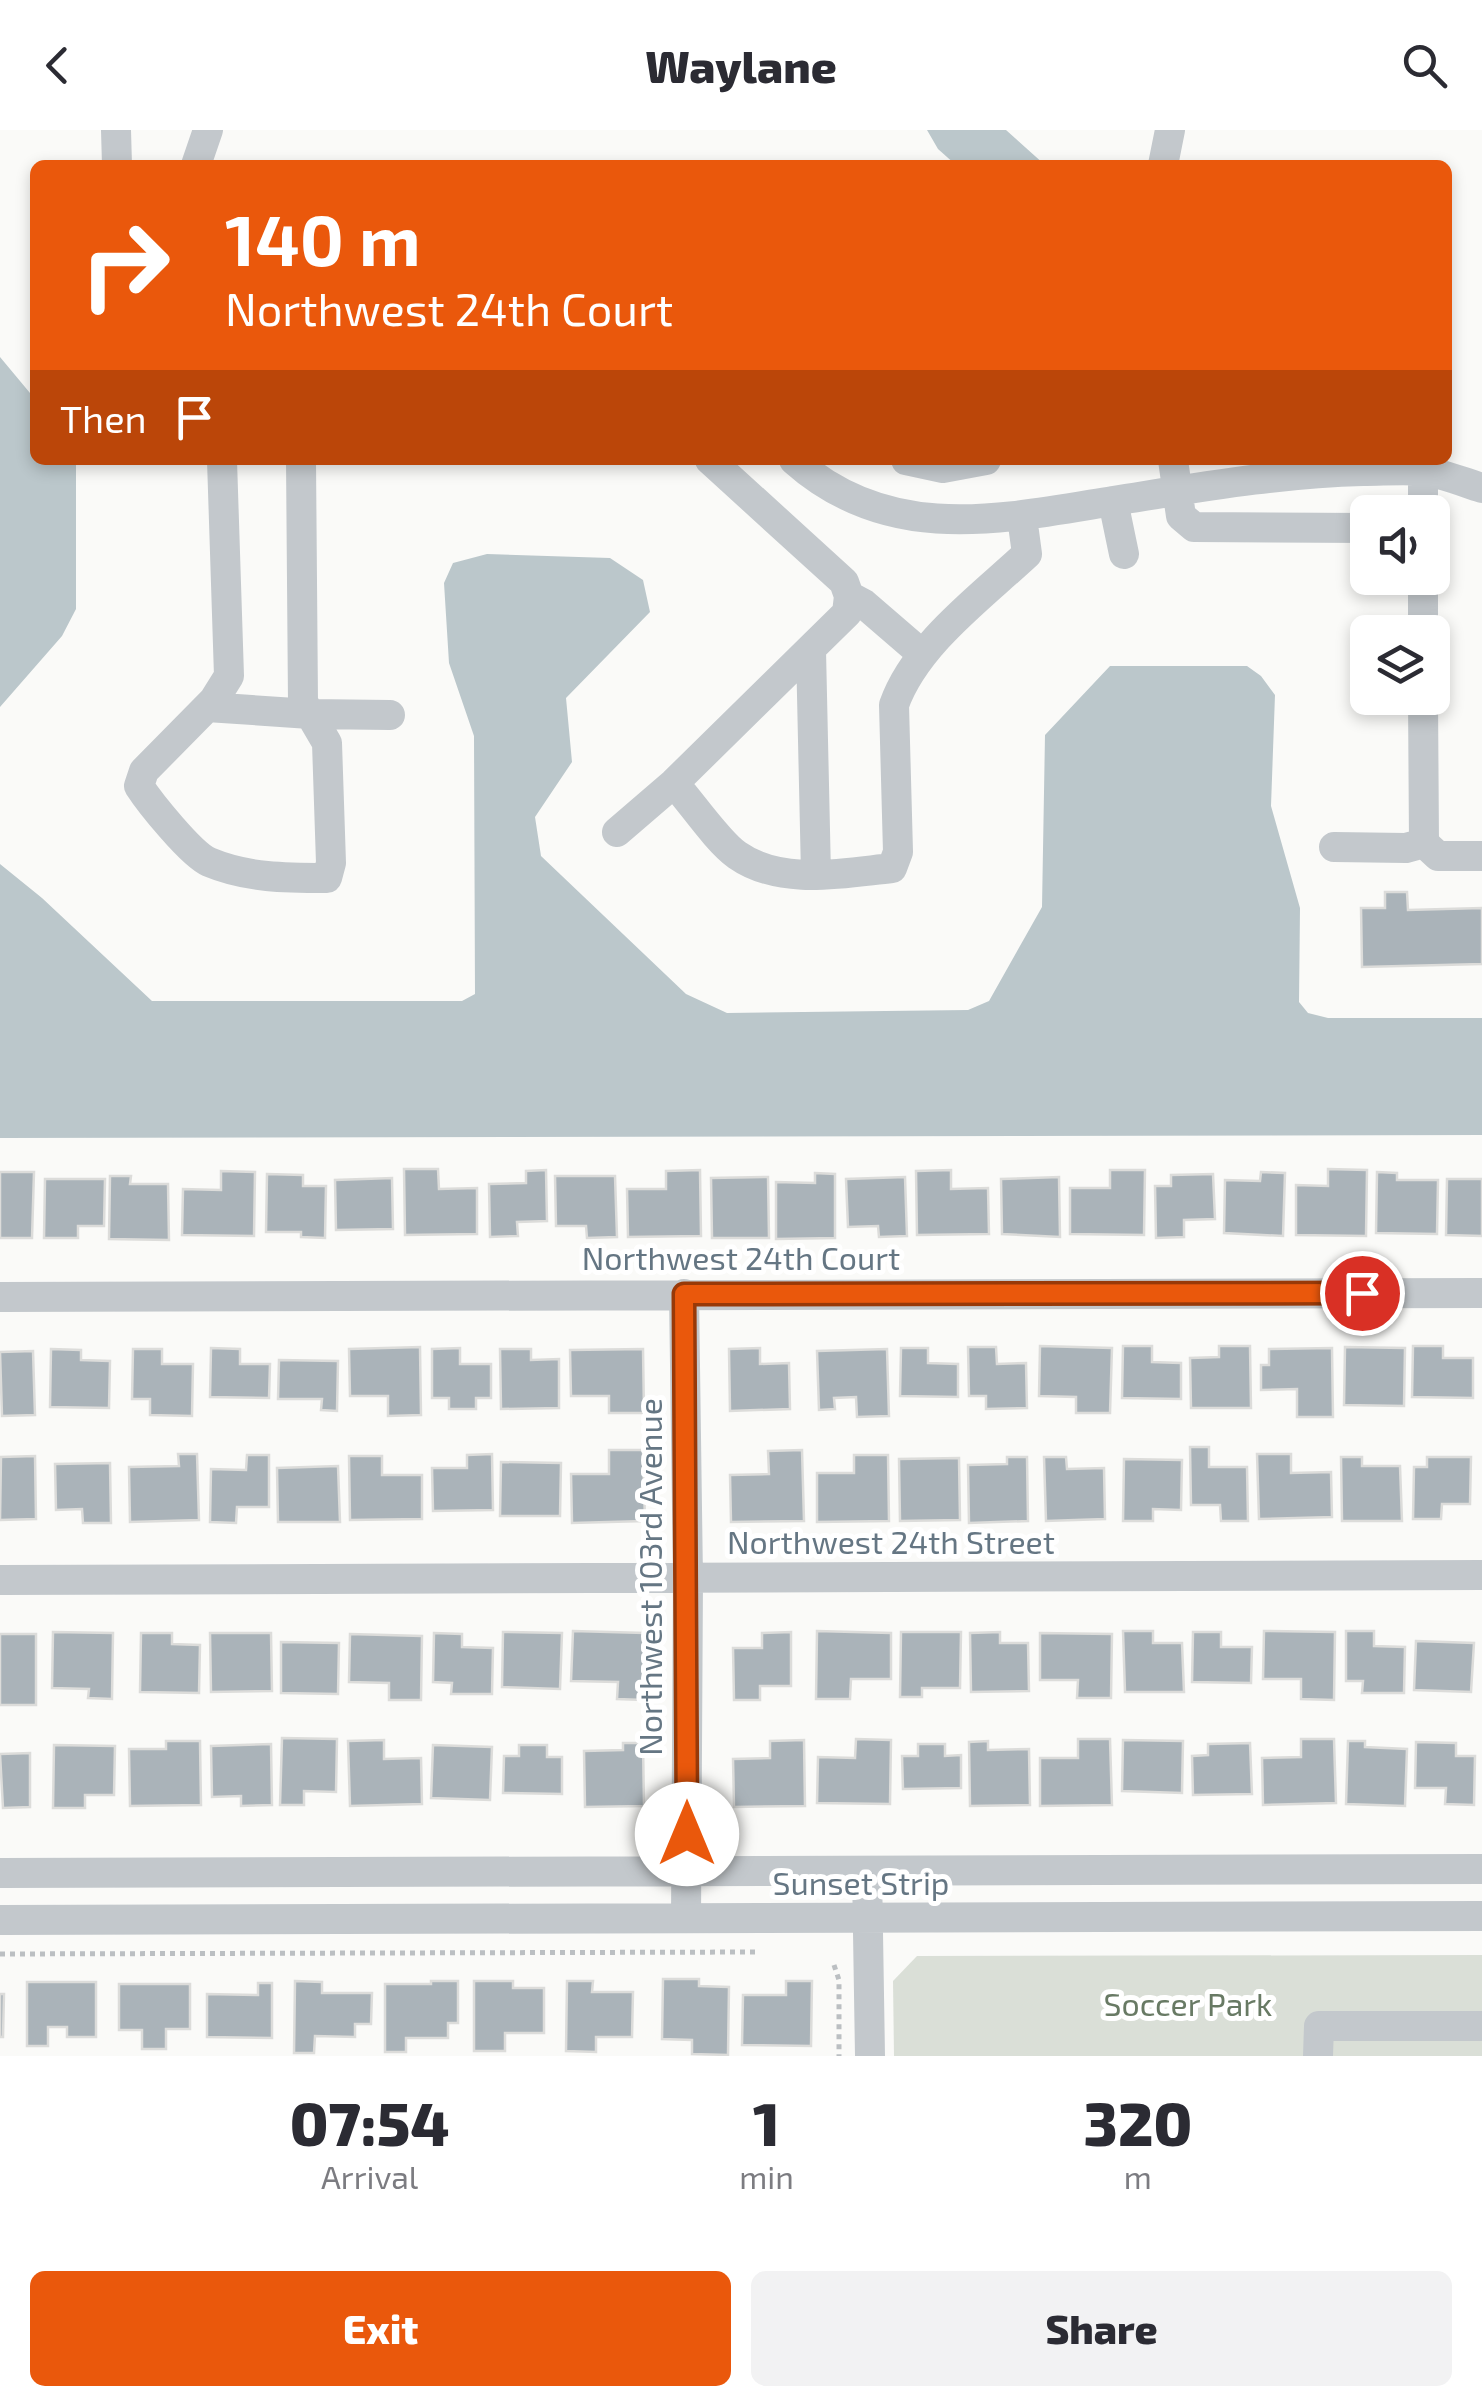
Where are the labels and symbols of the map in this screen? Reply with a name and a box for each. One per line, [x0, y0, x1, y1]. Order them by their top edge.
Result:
street label: Northwest 24th Court [582, 1238, 900, 1276]
pin [1320, 1251, 1405, 1336]
street label: Northwest 103rd Avenue [630, 1398, 668, 1756]
street label: Northwest 24th Street [727, 1522, 1055, 1560]
position arrow [635, 1782, 739, 1886]
street label: Sunset Strip [773, 1863, 949, 1901]
park label: Soccer Park [1104, 1984, 1272, 2022]

